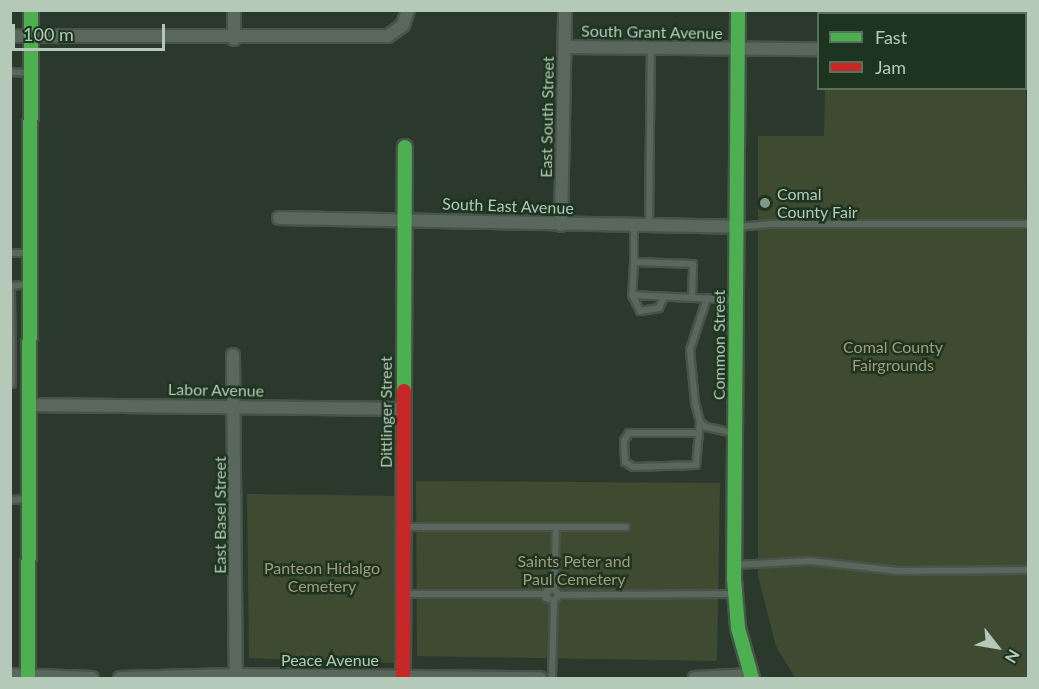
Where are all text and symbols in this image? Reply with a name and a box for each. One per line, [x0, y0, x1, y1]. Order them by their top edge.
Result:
scale bar [15, 12, 168, 50]
legend [817, 12, 1027, 90]
street label: South Grant Avenue [581, 21, 723, 43]
text: 100 m [23, 23, 74, 45]
text: Fast [875, 26, 907, 48]
street label: East South Street [536, 56, 558, 178]
text: Jam [875, 56, 906, 78]
place label: Comal County Fair [777, 184, 858, 222]
street label: South East Avenue [442, 194, 574, 218]
marker: Comal County Fair [758, 196, 772, 210]
street label: Common Street [709, 290, 729, 400]
park label: Comal County Fairgrounds [843, 337, 943, 375]
street label: Dittlinger Street [376, 356, 396, 468]
street label: Labor Avenue [167, 380, 265, 400]
street label: East Basel Street [210, 456, 230, 574]
park label: Saints Peter and Paul Cemetery [517, 551, 631, 589]
park label: Panteon Hidalgo Cemetery [264, 558, 380, 596]
north arrow [967, 617, 1027, 677]
text: N [1002, 646, 1024, 667]
street label: Peace Avenue [281, 650, 379, 670]

